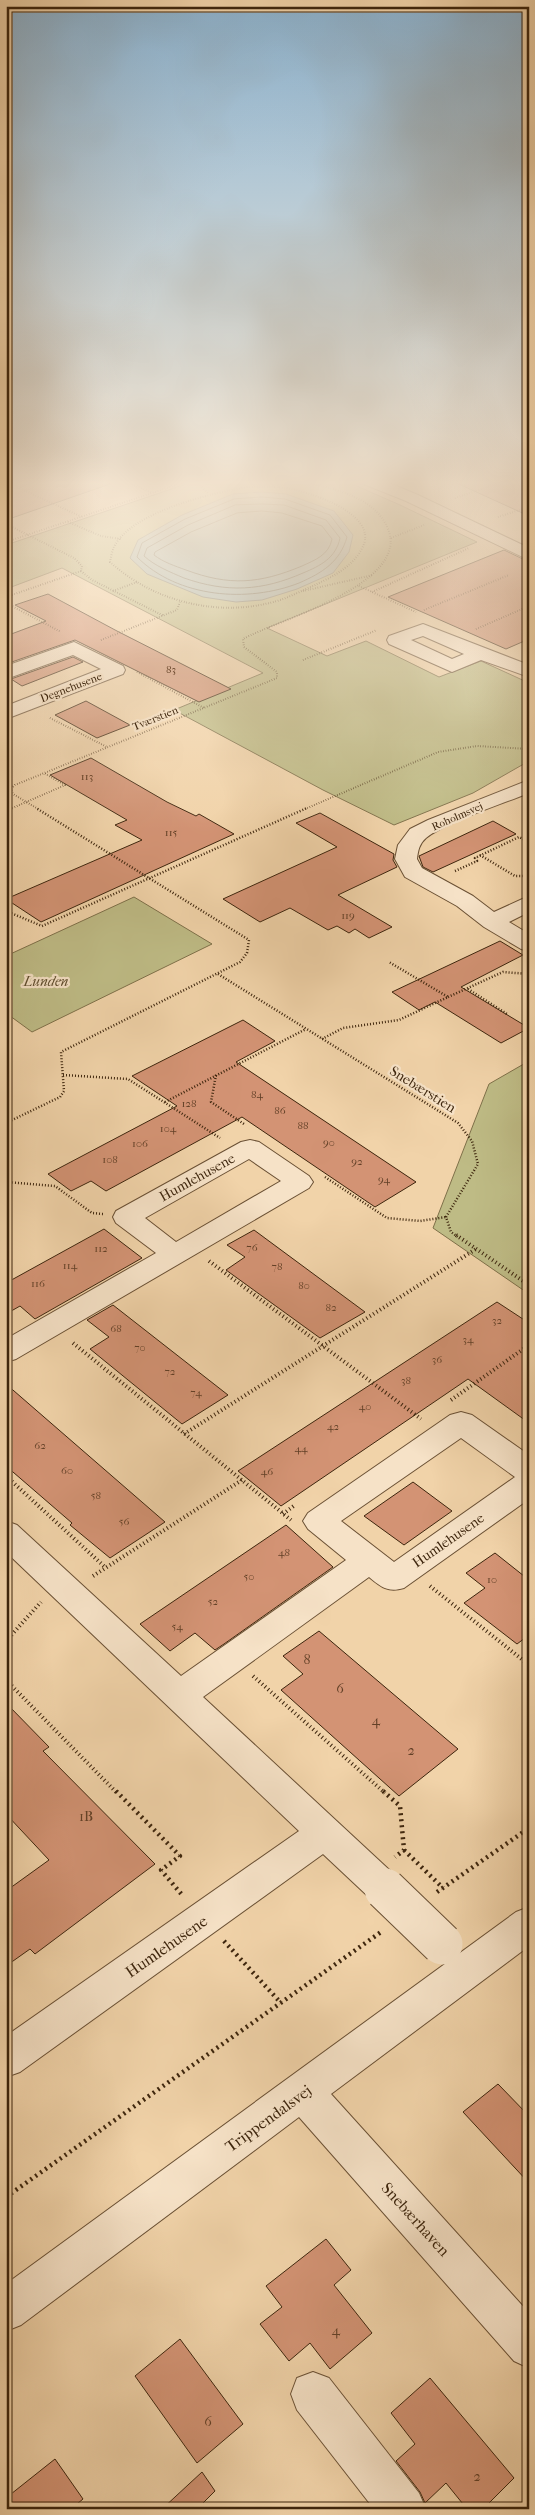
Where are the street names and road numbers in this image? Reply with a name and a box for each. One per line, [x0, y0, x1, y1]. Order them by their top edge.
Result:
street label: Degnehusene [38, 670, 104, 705]
street label: Tværstien [130, 703, 181, 734]
street label: Roholmsvej [430, 799, 485, 834]
street label: Snebærstien [387, 1062, 459, 1116]
street label: Humlehusene [156, 1150, 238, 1205]
street label: Humlehusene [409, 1509, 488, 1571]
street label: Humlehusene [122, 1911, 211, 1982]
street label: Trippendalsvej [222, 2081, 315, 2156]
street label: Snebærhaven [378, 2178, 454, 2261]

